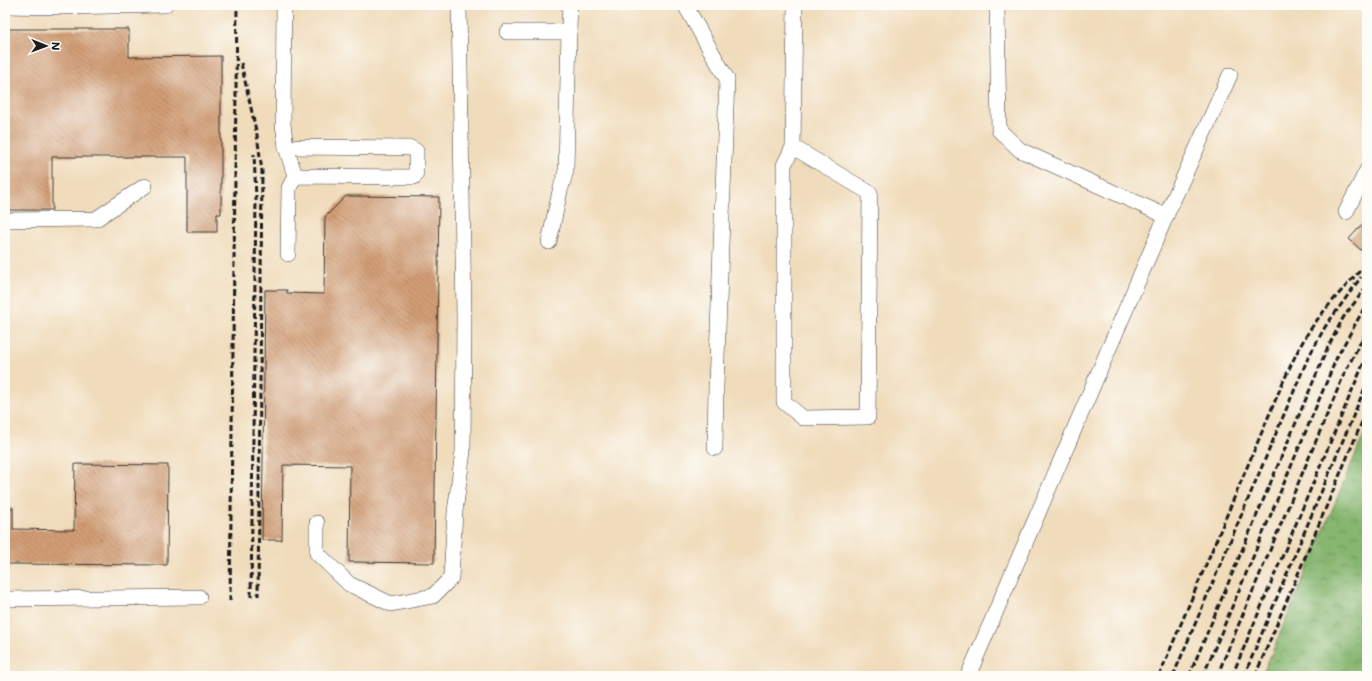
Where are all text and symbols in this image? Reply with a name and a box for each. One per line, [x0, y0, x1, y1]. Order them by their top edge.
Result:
north arrow [26, 26, 66, 66]
text: N [48, 42, 63, 51]

